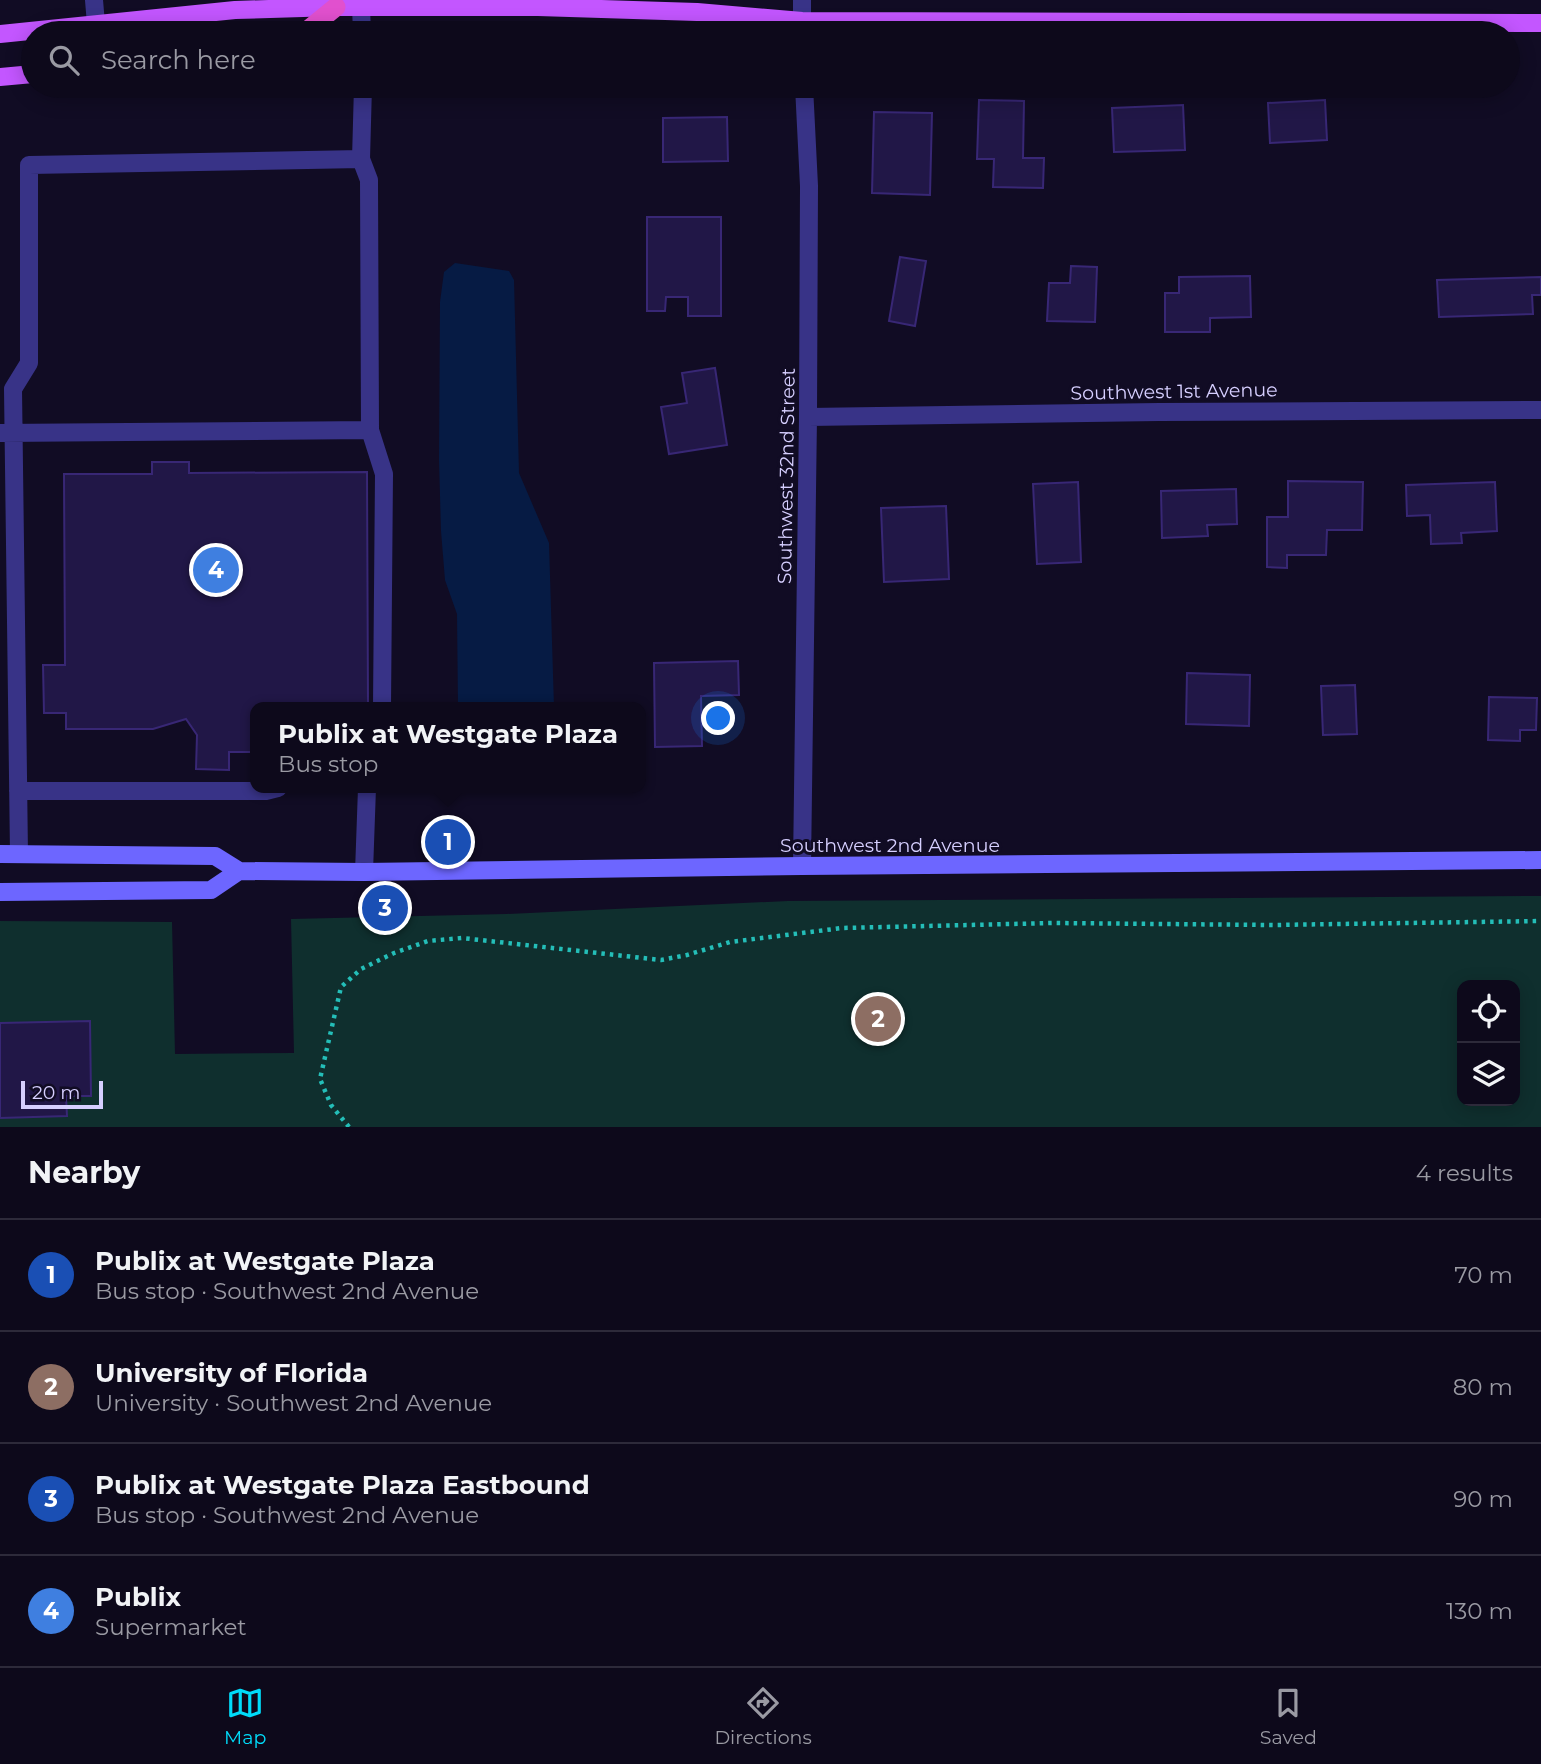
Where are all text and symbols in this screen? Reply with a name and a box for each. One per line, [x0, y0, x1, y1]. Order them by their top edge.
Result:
search box [21, 21, 1520, 98]
icon: search [45, 41, 83, 79]
text: Search here [101, 44, 256, 76]
street label: Southwest 32nd Street [773, 367, 800, 584]
street label: Southwest 1st Avenue [1070, 378, 1278, 405]
pin: 4 [193, 544, 239, 596]
your location [701, 701, 735, 735]
popup [250, 702, 646, 793]
text: Publix at Westgate Plaza [278, 718, 618, 750]
text: Bus stop [278, 750, 378, 778]
pin: 1 [425, 816, 471, 868]
street label: Southwest 2nd Avenue [780, 834, 1000, 857]
pin: 3 [362, 882, 408, 934]
map controls [1457, 980, 1520, 1106]
button: locate [1457, 980, 1520, 1043]
pin: 2 [855, 993, 901, 1045]
button: layers [1457, 1043, 1520, 1106]
scale bar [21, 1078, 103, 1110]
text: 20 m [32, 1081, 80, 1104]
text: Nearby [28, 1154, 140, 1191]
text: 4 results [1416, 1159, 1513, 1187]
text: Publix at Westgate Plaza [95, 1245, 435, 1277]
text: 1 [46, 1261, 56, 1289]
text: 70 m [1454, 1261, 1513, 1289]
text: Bus stop · Southwest 2nd Avenue [95, 1277, 479, 1305]
text: University of Florida [95, 1357, 368, 1389]
text: 2 [44, 1373, 58, 1401]
text: 80 m [1453, 1373, 1513, 1401]
text: University · Southwest 2nd Avenue [95, 1389, 492, 1417]
text: Publix at Westgate Plaza Eastbound [95, 1469, 590, 1501]
text: 3 [44, 1485, 58, 1513]
text: 90 m [1453, 1485, 1513, 1513]
text: Bus stop · Southwest 2nd Avenue [95, 1501, 479, 1529]
text: Publix [95, 1581, 181, 1613]
text: 4 [43, 1597, 59, 1625]
text: 130 m [1446, 1597, 1513, 1625]
text: Supermarket [95, 1613, 247, 1641]
tab: Map [224, 1684, 266, 1749]
tab: Directions [714, 1684, 812, 1749]
tab: Saved [1260, 1684, 1317, 1749]

